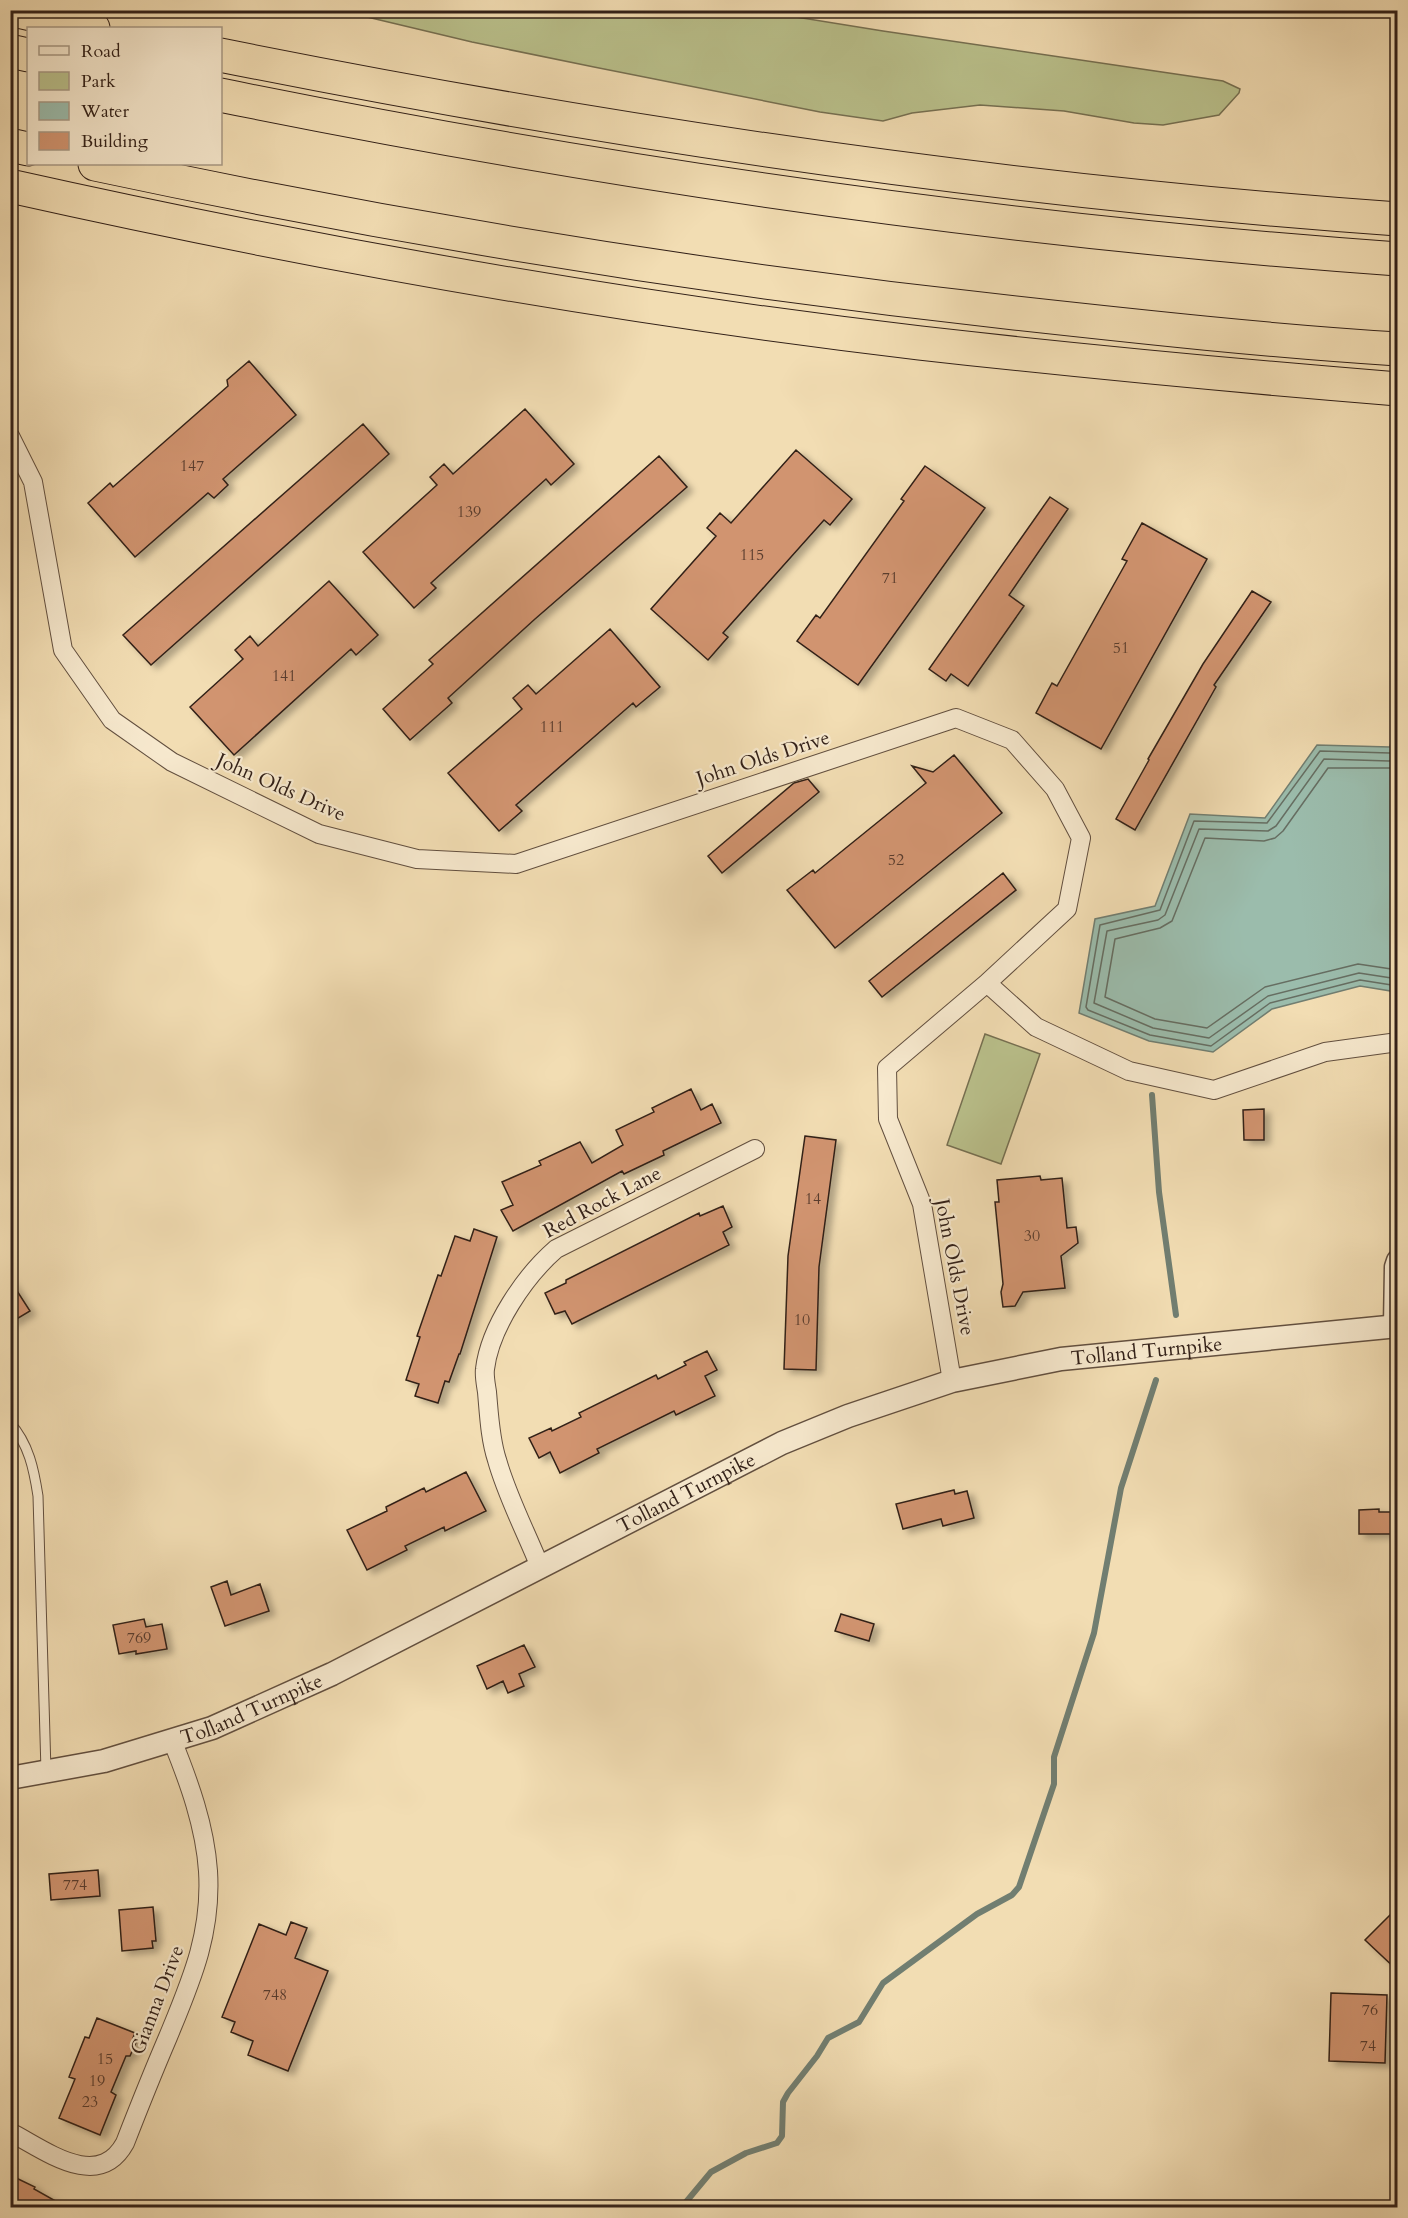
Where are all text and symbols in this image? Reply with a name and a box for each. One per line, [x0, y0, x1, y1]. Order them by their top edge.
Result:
legend [27, 27, 222, 165]
text: Road [81, 39, 121, 64]
text: Park [81, 69, 116, 94]
text: Water [80, 99, 130, 124]
text: Building [81, 129, 149, 154]
house number: 147 [180, 455, 204, 477]
house number: 139 [457, 501, 481, 523]
house number: 115 [740, 544, 764, 566]
house number: 71 [882, 567, 898, 589]
house number: 51 [1113, 637, 1129, 659]
house number: 141 [272, 665, 296, 687]
house number: 111 [540, 716, 564, 738]
street label: John Olds Drive [690, 724, 833, 793]
street label: John Olds Drive [209, 745, 350, 828]
house number: 52 [888, 849, 904, 871]
street label: Red Rock Lane [538, 1160, 666, 1244]
house number: 14 [805, 1188, 821, 1210]
street label: John Olds Drive [928, 1193, 981, 1338]
house number: 30 [1024, 1225, 1040, 1247]
house number: 10 [794, 1309, 810, 1331]
street label: Tolland Turnpike [1069, 1330, 1224, 1371]
street label: Tolland Turnpike [612, 1446, 760, 1539]
house number: 769 [127, 1627, 151, 1649]
street label: Tolland Turnpike [177, 1667, 327, 1750]
house number: 774 [63, 1874, 87, 1896]
street label: Gianna Drive [124, 1941, 190, 2059]
house number: 748 [263, 1984, 287, 2006]
house number: 76 [1362, 1999, 1378, 2021]
house number: 74 [1360, 2035, 1376, 2057]
house number: 15 [97, 2048, 113, 2070]
house number: 19 [89, 2070, 105, 2092]
house number: 23 [82, 2091, 98, 2113]

